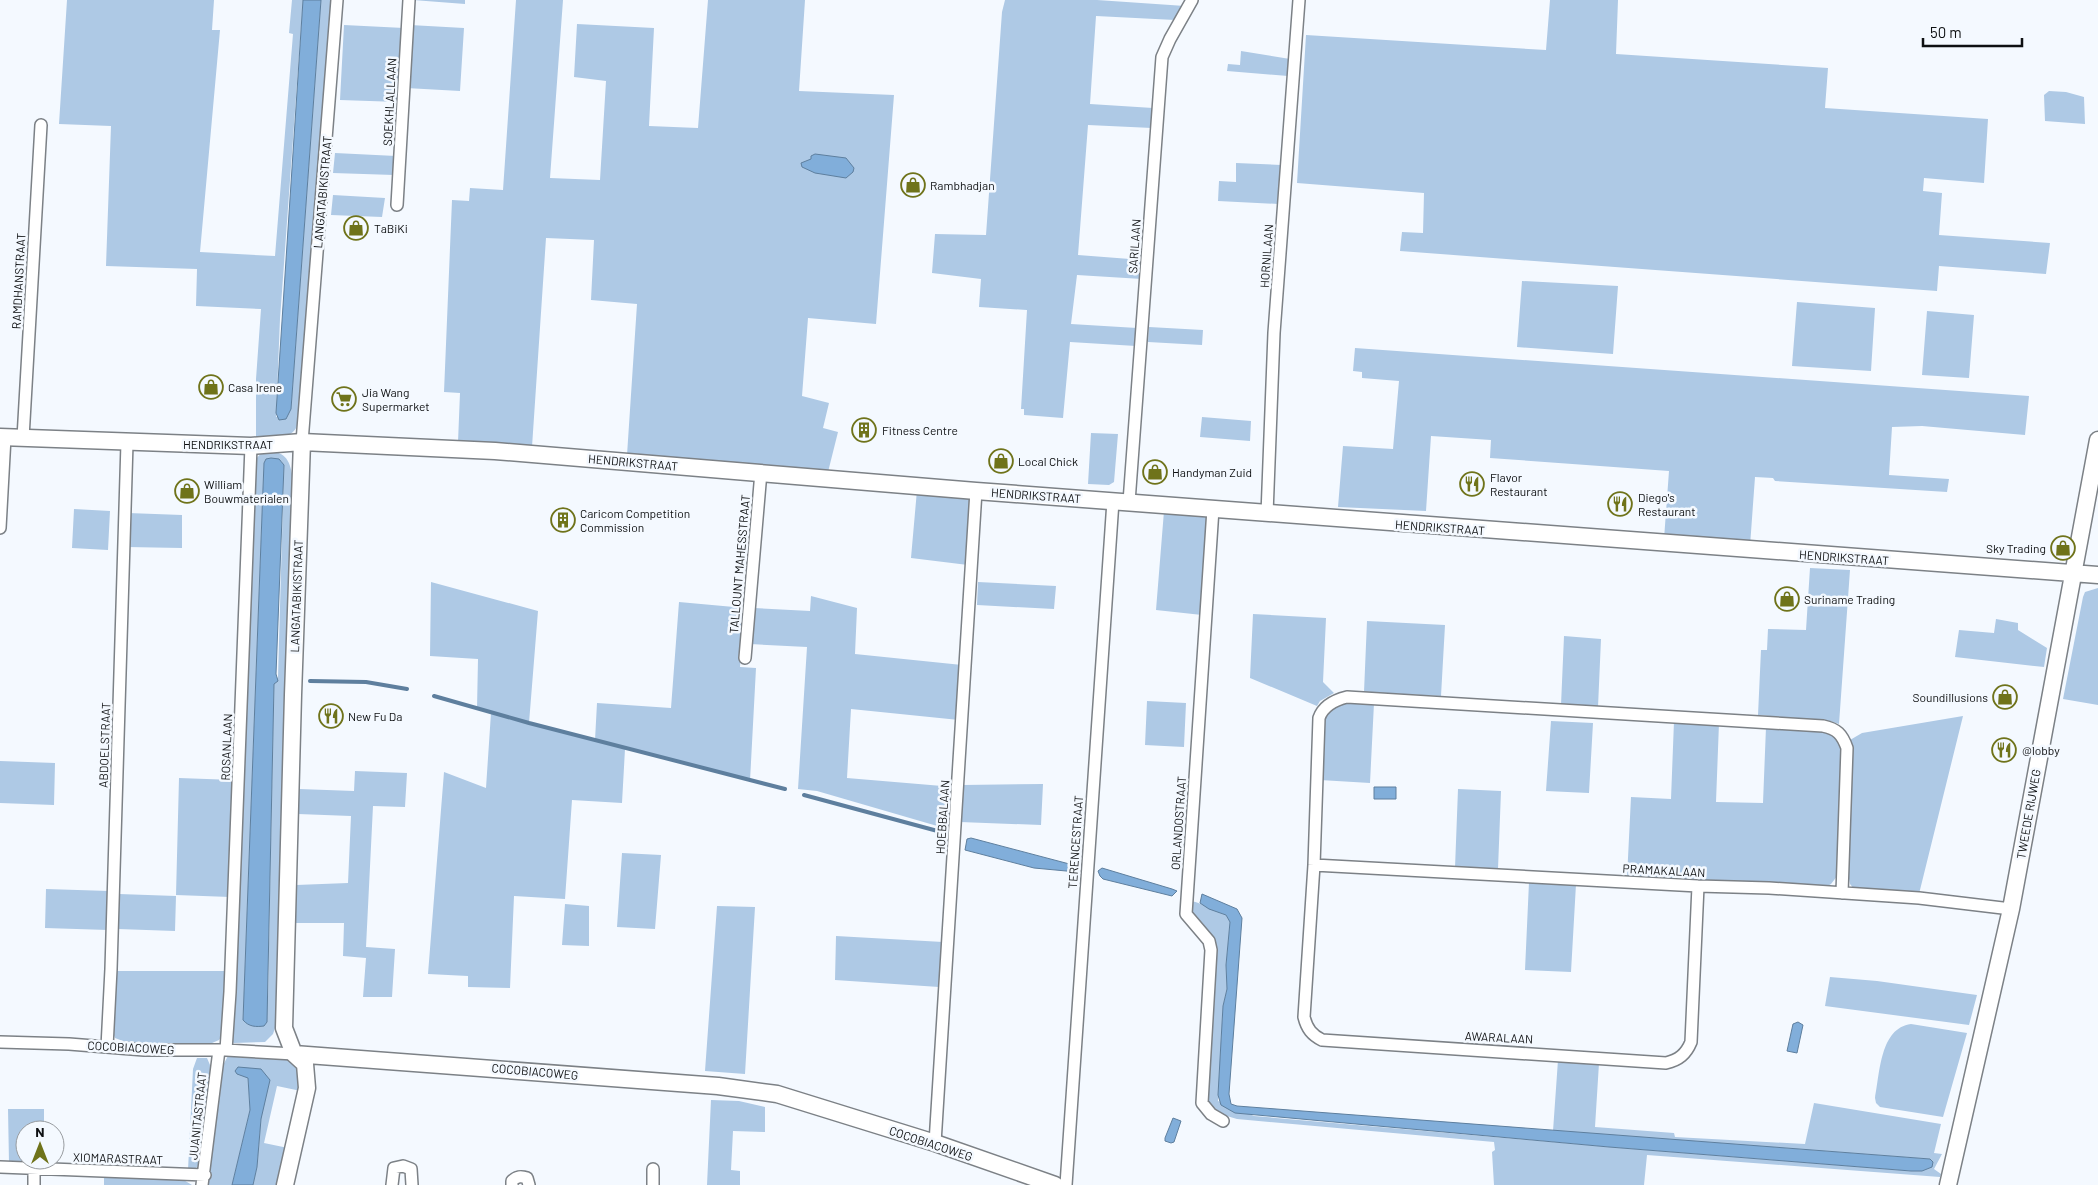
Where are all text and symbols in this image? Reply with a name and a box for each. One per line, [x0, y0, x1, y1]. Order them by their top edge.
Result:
scale bar [1923, 15, 2022, 47]
text: 50 m [1930, 23, 1962, 41]
street label: SOEKHLALLAAN [380, 58, 398, 146]
street label: LANGATABIKISTRAAT [310, 135, 334, 249]
shop icon: Rambhadjan [900, 172, 926, 198]
place label: Rambhadjan [930, 178, 995, 192]
shop icon: TaBiKi [343, 215, 369, 241]
street label: SARILAAN [1125, 218, 1143, 274]
place label: TaBiKi [374, 221, 408, 235]
street label: HORNILAAN [1257, 224, 1275, 288]
street label: RAMDHANSTRAAT [8, 232, 28, 329]
shop icon: Casa Irene [198, 374, 224, 400]
place label: Casa Irene [228, 380, 282, 394]
place label: Jia Wang Supermarket [362, 385, 430, 413]
supermarket icon: Jia Wang Supermarket [331, 386, 357, 412]
building icon: Fitness Centre [851, 417, 877, 443]
place label: Fitness Centre [882, 423, 958, 437]
street label: HENDRIKSTRAAT [183, 437, 273, 451]
shop icon: Local Chick [988, 448, 1014, 474]
street label: HENDRIKSTRAAT [587, 451, 679, 473]
place label: Local Chick [1018, 454, 1078, 468]
shop icon: Handyman Zuid [1142, 459, 1168, 485]
place label: Handyman Zuid [1172, 465, 1252, 479]
place label: Flavor Restaurant [1490, 470, 1548, 498]
restaurant icon: Flavor Restaurant [1459, 471, 1485, 497]
place label: William Bouwmaterialen [204, 477, 289, 505]
shop icon: William Bouwmaterialen [174, 478, 200, 504]
street label: HENDRIKSTRAAT [991, 485, 1082, 505]
place label: Diego's Restaurant [1638, 490, 1696, 518]
restaurant icon: Diego's Restaurant [1607, 491, 1633, 517]
street label: TALLOUNT MAHESSTRAAT [726, 494, 752, 634]
place label: Caricom Competition Commission [580, 506, 690, 534]
building icon: Caricom Competition Commission [550, 507, 576, 533]
street label: HENDRIKSTRAAT [1395, 517, 1486, 537]
shop icon: Sky Trading [2050, 535, 2076, 561]
street label: LANGATABIKISTRAAT [287, 539, 305, 653]
place label: Sky Trading [1986, 541, 2046, 555]
street label: HENDRIKSTRAAT [1799, 547, 1890, 567]
shop icon: Suriname Trading [1774, 586, 1800, 612]
place label: Suriname Trading [1804, 592, 1895, 606]
shop icon: Soundillusions [1992, 684, 2018, 710]
place label: Soundillusions [1912, 690, 1988, 704]
street label: ABDOELSTRAAT [96, 702, 112, 788]
restaurant icon: New Fu Da [318, 703, 344, 729]
place label: New Fu Da [348, 709, 402, 723]
street label: ROSANLAAN [218, 713, 234, 781]
restaurant icon: @lobby [1991, 737, 2017, 763]
place label: @lobby [2022, 743, 2060, 757]
street label: TWEEDE RIJWEG [2013, 768, 2043, 860]
street label: ORLANDOSTRAAT [1168, 775, 1188, 870]
street label: HOEBBALAAN [932, 779, 952, 855]
street label: TERENCESTRAAT [1065, 795, 1085, 889]
street label: PRAMAKALAAN [1622, 861, 1706, 879]
street label: AWARALAAN [1464, 1028, 1534, 1046]
street label: COCOBIACOWEG [87, 1038, 175, 1056]
street label: COCOBIACOWEG [491, 1060, 579, 1082]
street label: JUANITASTRAAT [185, 1071, 209, 1161]
north arrow [15, 1120, 65, 1170]
text: N [35, 1123, 45, 1140]
street label: COCOBIACOWEG [888, 1123, 974, 1163]
street label: XIOMARASTRAAT [73, 1149, 163, 1167]

